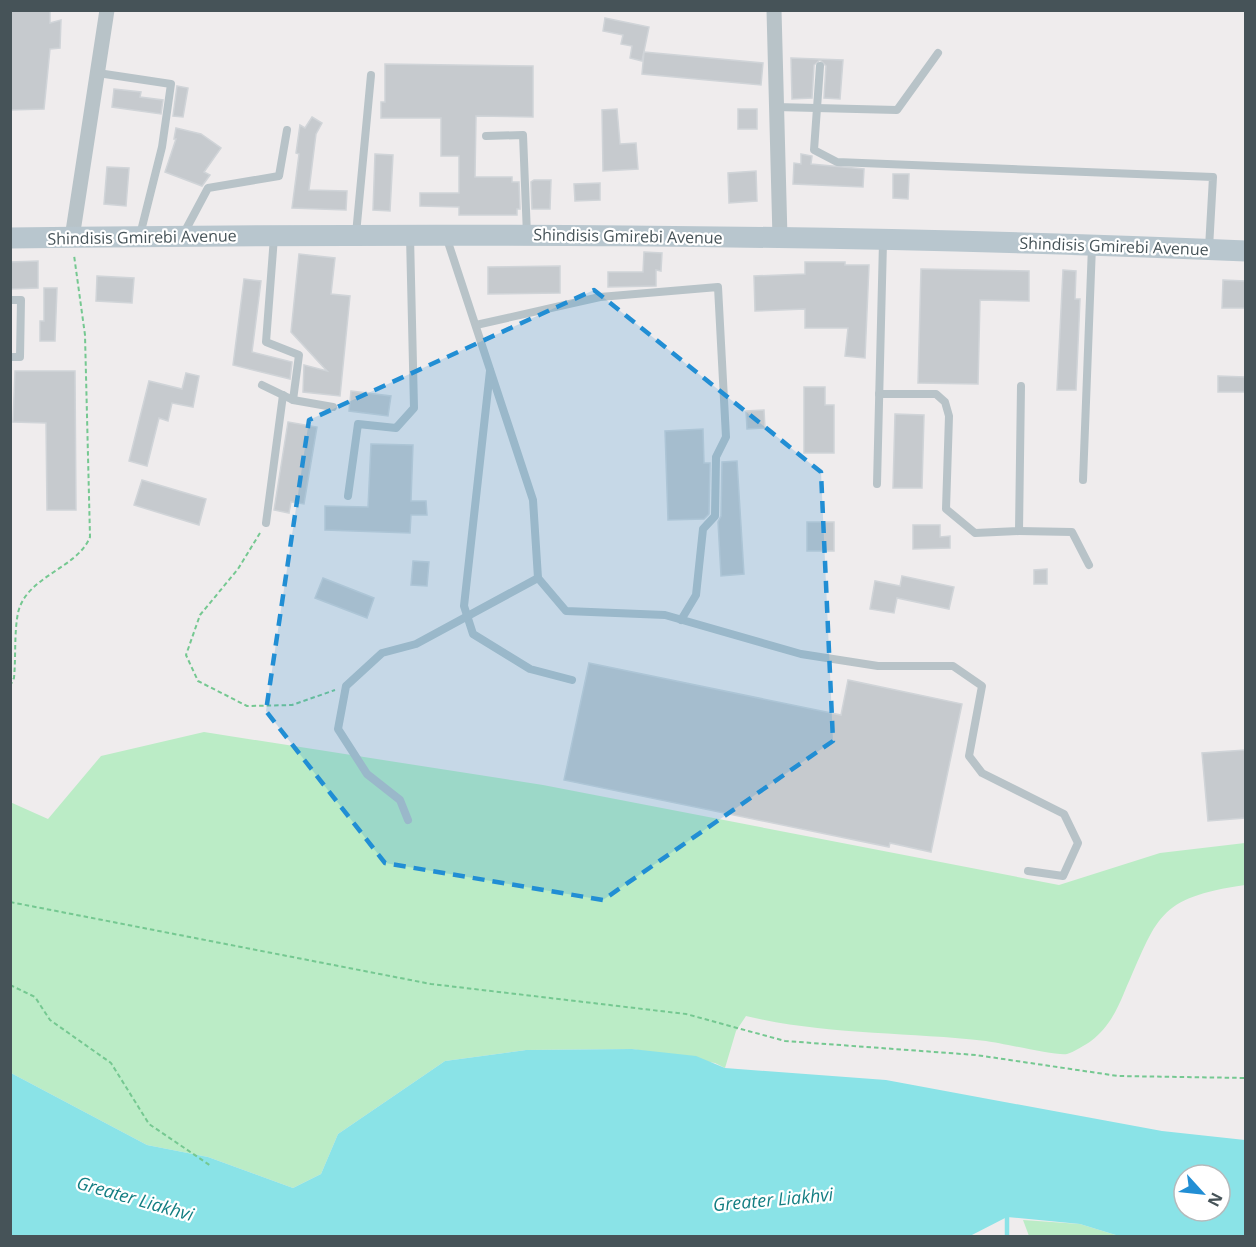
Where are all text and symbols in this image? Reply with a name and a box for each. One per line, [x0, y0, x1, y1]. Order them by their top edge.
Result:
street label: Shindisis Gmirebi Avenue [533, 223, 723, 249]
street label: Shindisis Gmirebi Avenue [47, 224, 237, 250]
street label: Shindisis Gmirebi Avenue [1019, 232, 1209, 260]
north arrow [1172, 1163, 1232, 1223]
water label: Greater Liakhvi [74, 1170, 197, 1226]
water label: Greater Liakhvi [712, 1182, 834, 1216]
text: N [1203, 1189, 1228, 1211]

